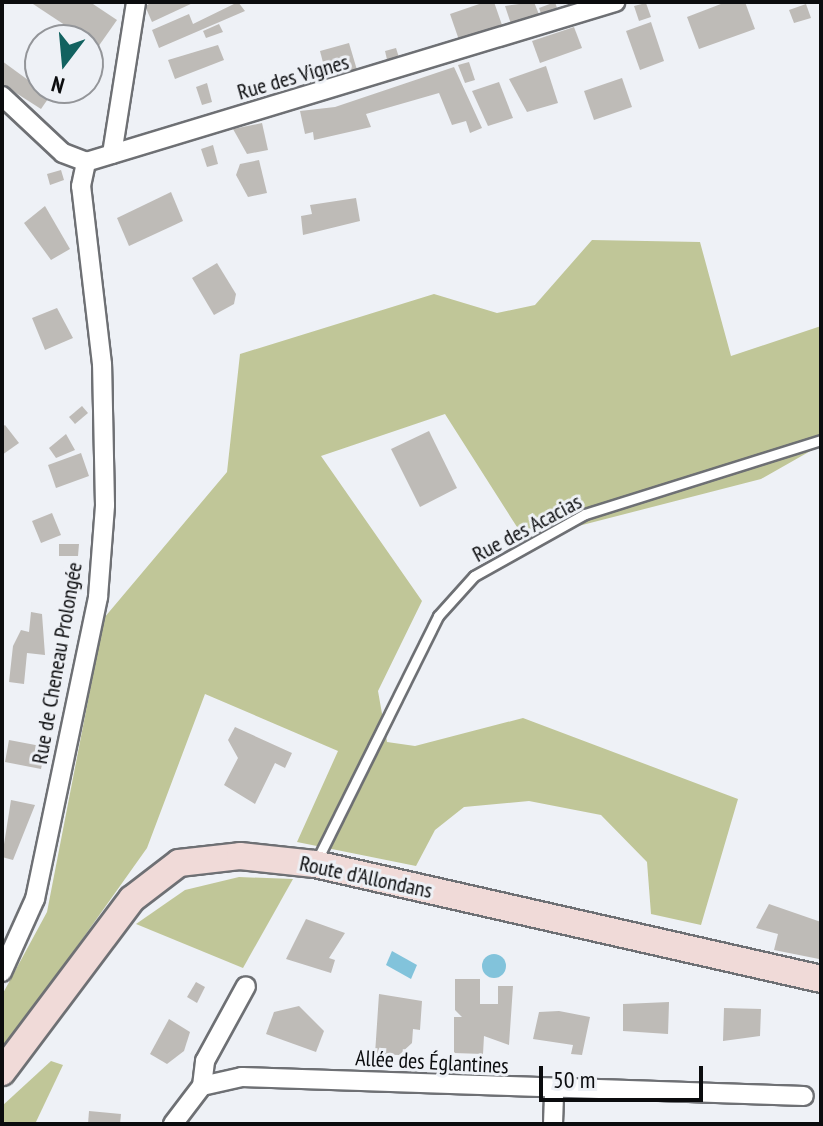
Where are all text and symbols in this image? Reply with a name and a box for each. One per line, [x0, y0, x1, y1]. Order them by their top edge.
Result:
north arrow [24, 24, 104, 104]
street label: Rue des Vignes [234, 48, 352, 106]
text: N [48, 70, 68, 100]
street label: Rue des Acacias [468, 488, 586, 568]
street label: Rue de Cheneau Prolongée [26, 560, 88, 766]
street label: Route d'Allondans [297, 850, 435, 904]
street label: Allée des Églantines [355, 1045, 509, 1079]
scale bar [543, 1050, 707, 1100]
text: 50 m [553, 1064, 595, 1095]

